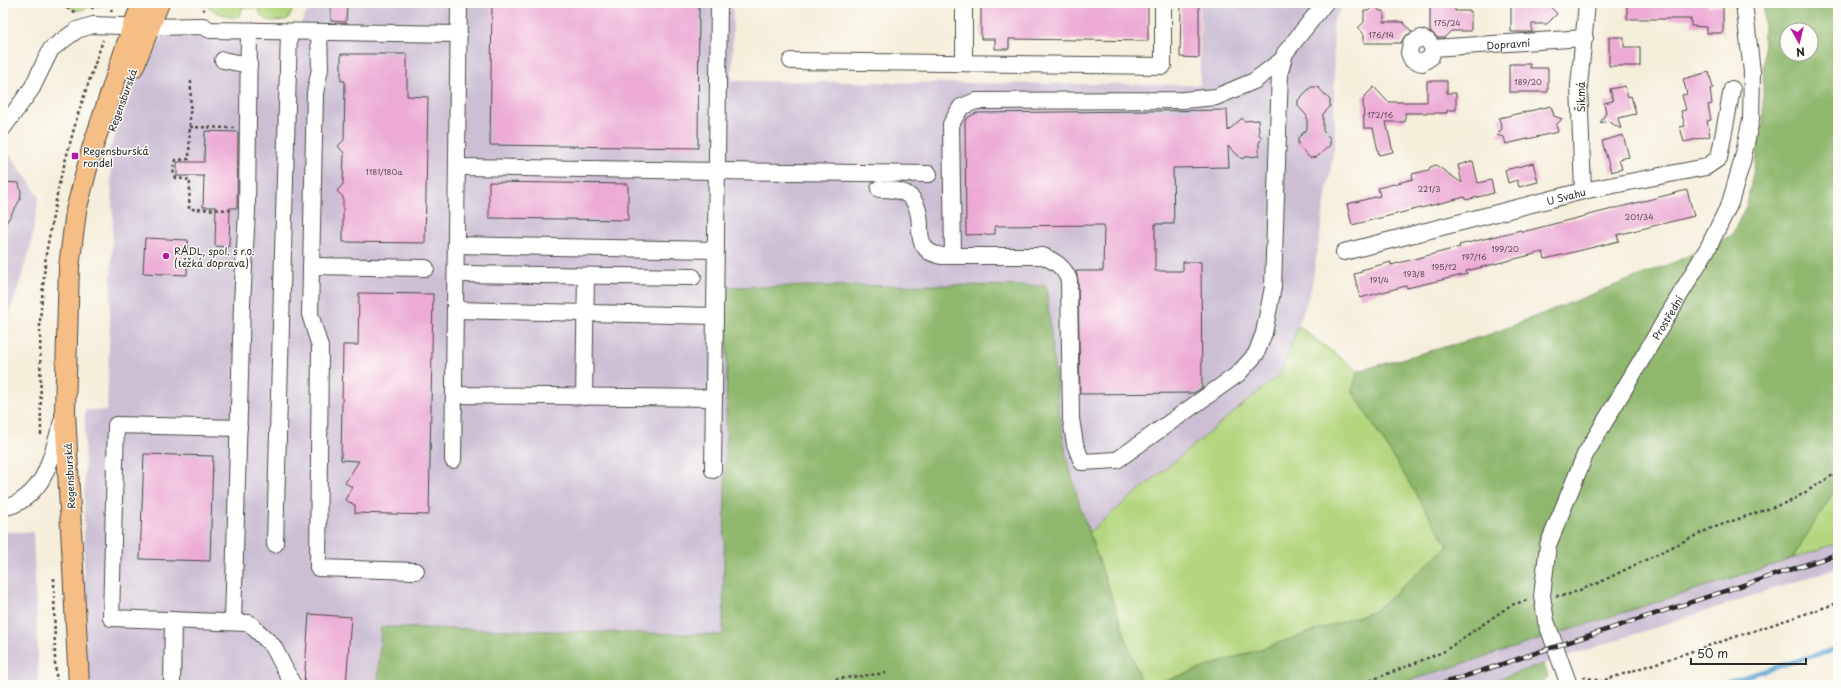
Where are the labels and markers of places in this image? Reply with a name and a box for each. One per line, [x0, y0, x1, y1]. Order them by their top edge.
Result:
place label: Regensburská rondel [83, 143, 149, 170]
marker: Regensburská rondel [70, 151, 80, 161]
place label: RÁDL, spol. s r.o. (těžká doprava) [174, 243, 255, 270]
marker: RÁDL, spol. s r.o. (těžká doprava) [161, 251, 171, 261]

